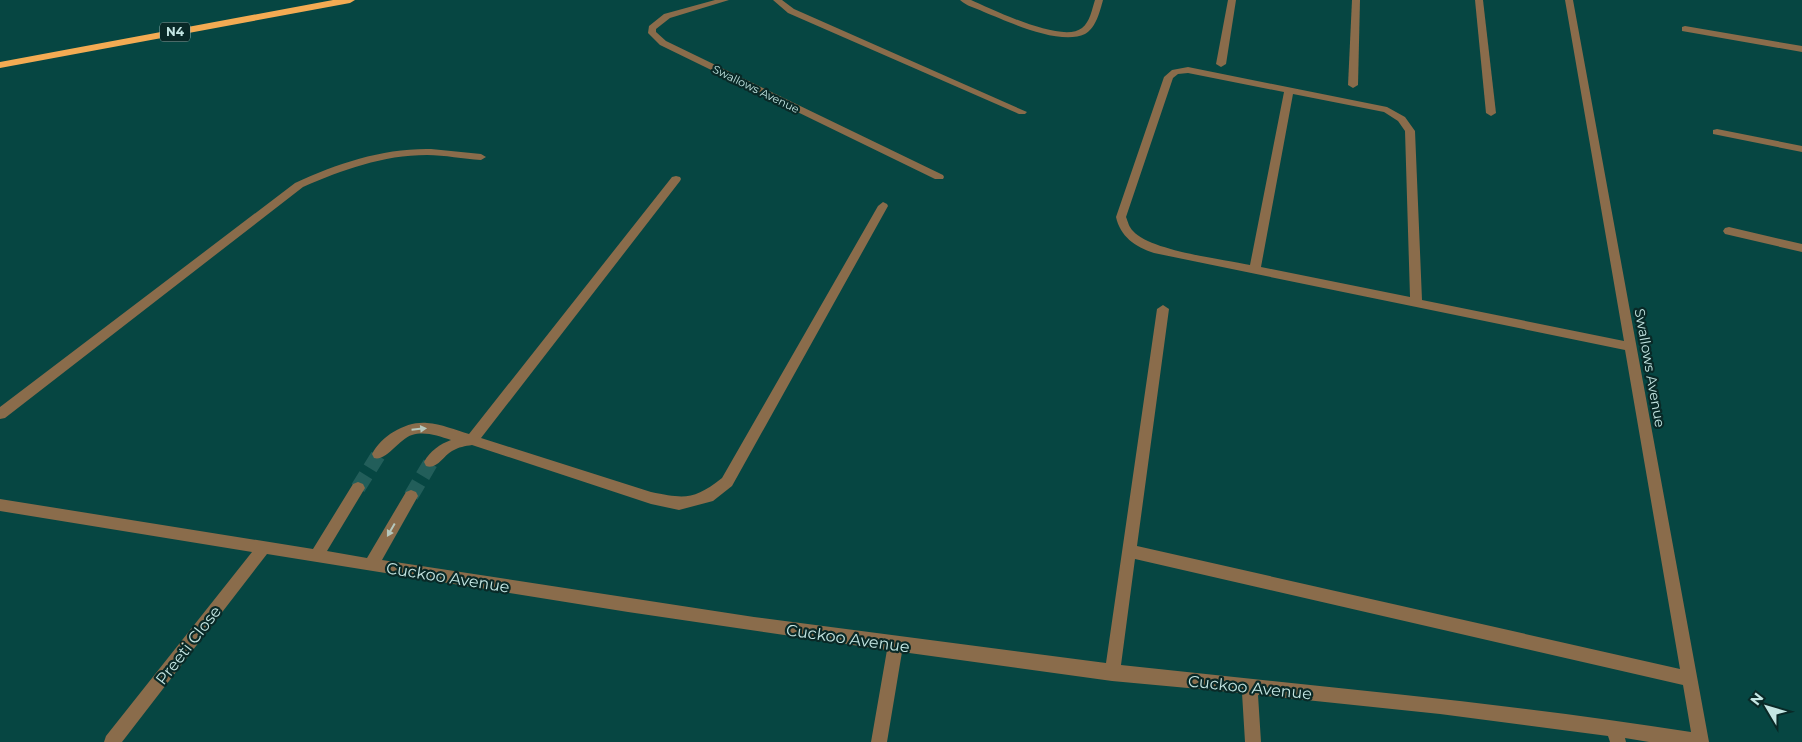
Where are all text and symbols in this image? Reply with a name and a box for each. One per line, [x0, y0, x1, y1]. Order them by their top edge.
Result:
road number: N4 [160, 22, 190, 42]
street label: Swallows Avenue [710, 62, 802, 116]
street label: Swallows Avenue [1631, 307, 1669, 429]
one-way arrow [412, 425, 428, 433]
one-way arrow [386, 524, 395, 537]
street label: Cuckoo Avenue [385, 558, 511, 597]
street label: Preeti Close [152, 602, 225, 689]
street label: Cuckoo Avenue [785, 620, 911, 657]
street label: Cuckoo Avenue [1187, 672, 1313, 703]
north arrow [1742, 682, 1792, 732]
text: N [1746, 689, 1767, 709]

